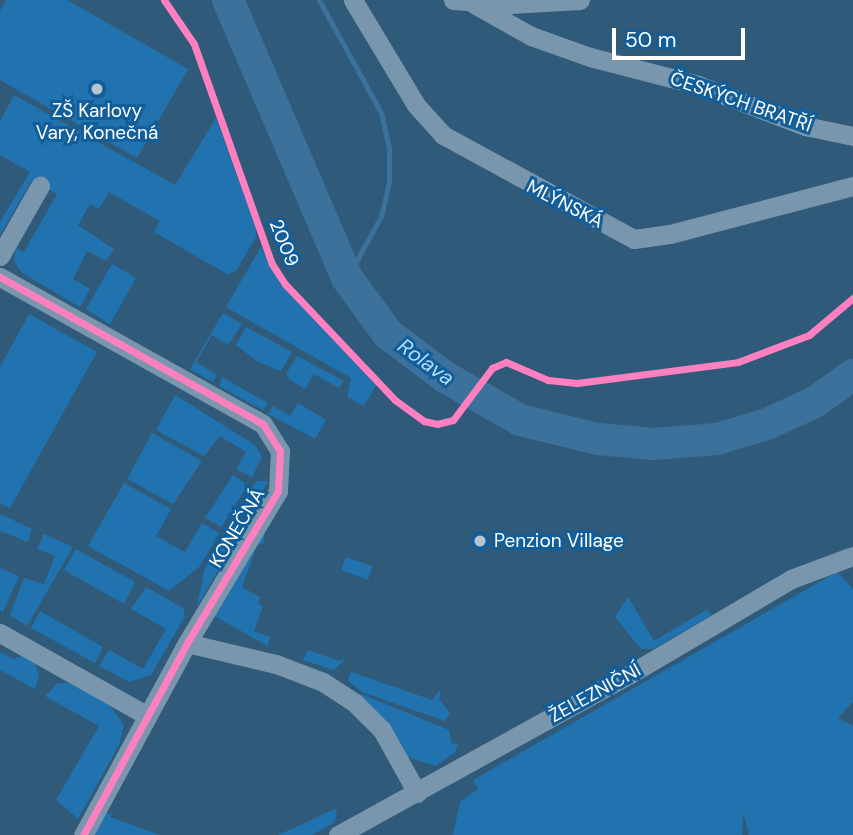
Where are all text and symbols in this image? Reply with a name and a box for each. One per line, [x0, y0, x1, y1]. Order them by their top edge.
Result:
scale bar [615, 14, 748, 58]
text: 50 m [625, 26, 676, 54]
street label: ČESKÝCH BRATŘÍ [667, 67, 815, 137]
marker: ZŠ Karlovy Vary, Konečná [89, 81, 105, 97]
place label: ZŠ Karlovy Vary, Konečná [36, 100, 158, 144]
street label: MLÝNSKÁ [523, 175, 607, 233]
street label: 2009 [264, 216, 304, 270]
water label: Rolava [393, 333, 459, 391]
street label: KONEČNÁ [205, 484, 269, 572]
place label: Penzion Village [494, 530, 624, 552]
marker: Penzion Village [472, 533, 488, 549]
street label: ŽELEZNIČNÍ [545, 659, 645, 727]

